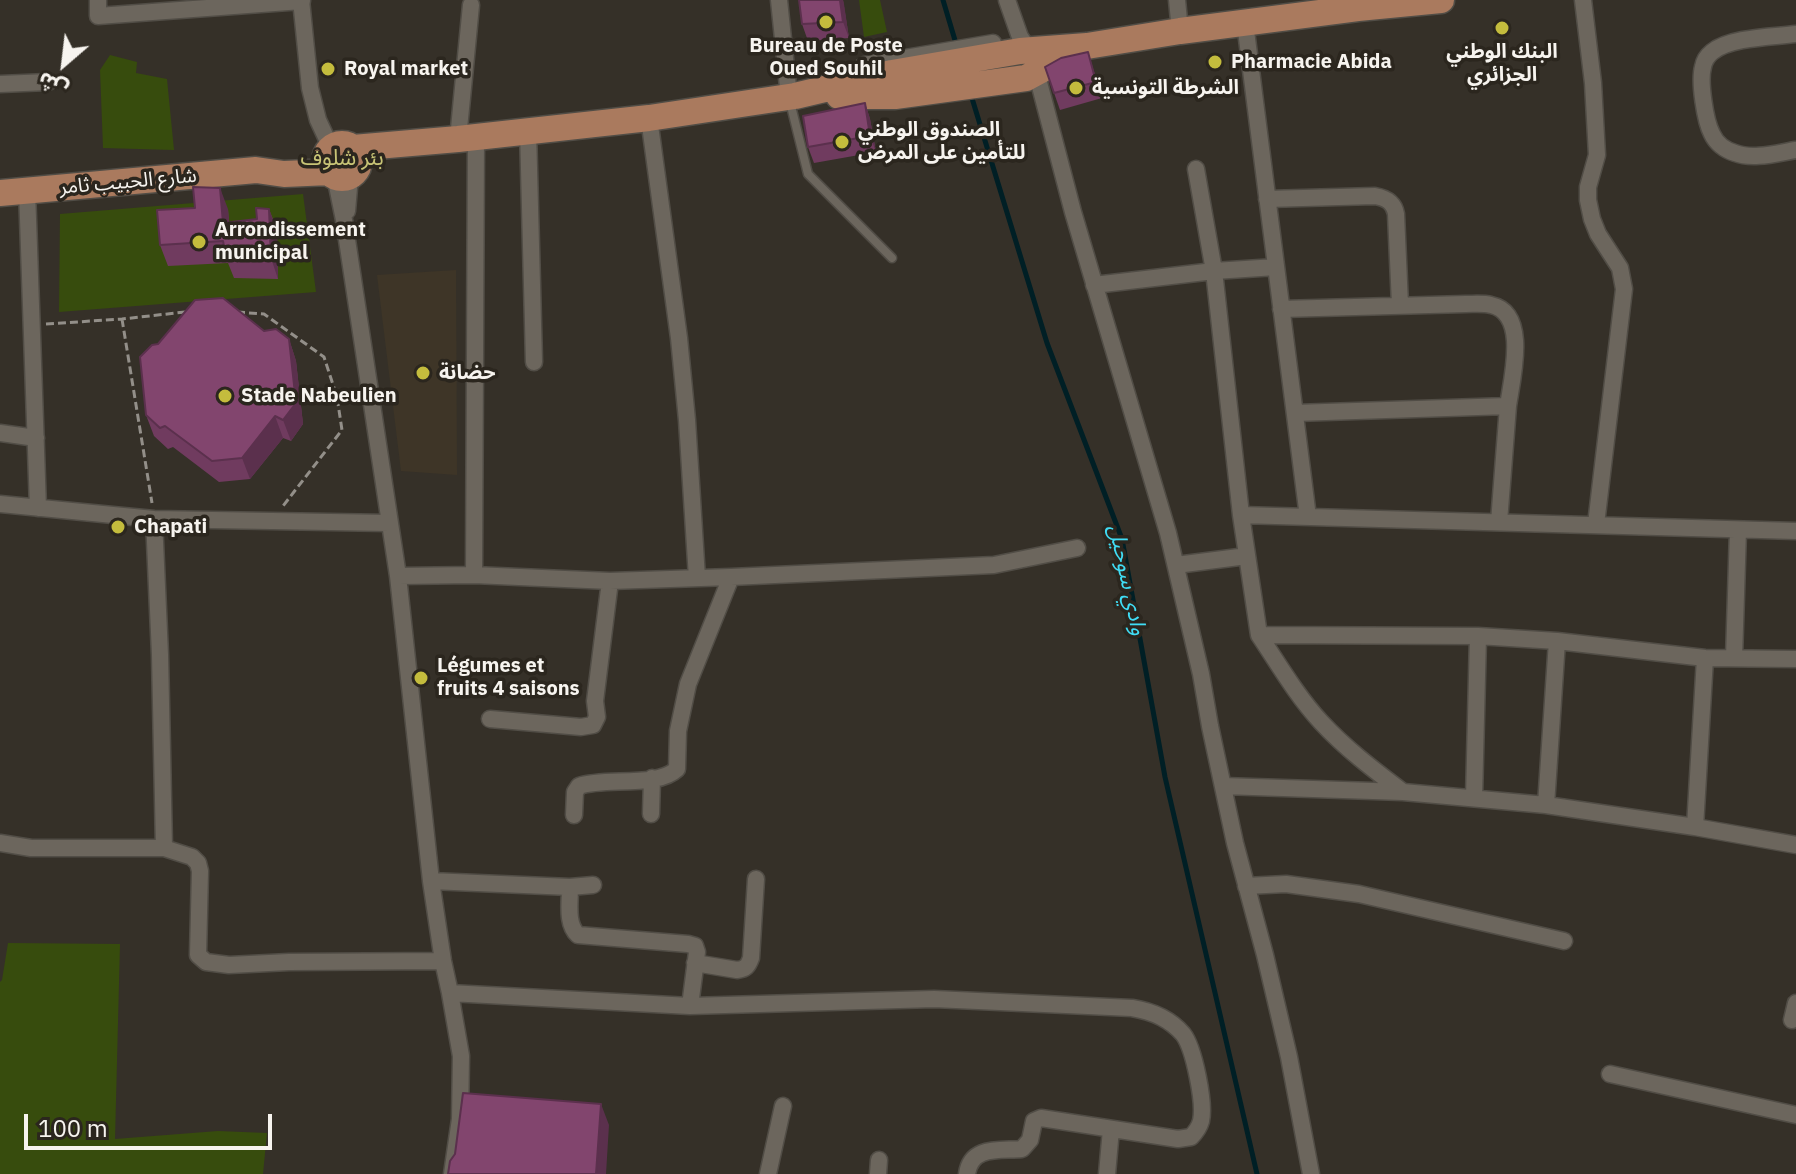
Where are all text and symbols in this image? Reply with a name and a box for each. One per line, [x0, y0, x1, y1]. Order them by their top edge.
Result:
marker: Bureau de Poste Oued Souhil [817, 13, 835, 31]
marker: البنك الوطني الجزائري [1493, 19, 1511, 37]
north arrow [24, 24, 104, 104]
place label: Bureau de Poste Oued Souhil [749, 34, 903, 81]
place label: البنك الوطني الجزائري [1446, 40, 1558, 87]
place label: Pharmacie Abida [1231, 50, 1392, 74]
marker: Pharmacie Abida [1206, 53, 1224, 71]
place label: Royal market [344, 57, 468, 81]
marker: Royal market [319, 60, 337, 78]
text: ش [32, 66, 73, 106]
place label: الشرطة التونسية [1092, 76, 1239, 100]
marker: الشرطة التونسية [1067, 79, 1085, 97]
place label: الصندوق الوطني للتأمين على المرض [858, 118, 1025, 165]
marker: الصندوق الوطني للتأمين على المرض [833, 133, 851, 151]
district label: بئر شلوف [300, 146, 384, 172]
street label: شارع الحبيب ثامر [58, 164, 198, 200]
place label: Arrondissement municipal [215, 218, 366, 265]
marker: Arrondissement municipal [190, 233, 208, 251]
place label: حضانة [439, 361, 495, 385]
marker: حضانة [414, 364, 432, 382]
place label: Stade Nabeulien [241, 384, 397, 408]
marker: Stade Nabeulien [216, 387, 234, 405]
place label: Chapati [134, 515, 207, 539]
marker: Chapati [109, 518, 127, 536]
water label: وادي سوحيل [1102, 522, 1152, 638]
place label: Légumes et fruits 4 saisons [437, 654, 580, 701]
marker: Légumes et fruits 4 saisons [412, 669, 430, 687]
scale bar [28, 1098, 276, 1148]
text: 100 m [38, 1112, 108, 1144]

